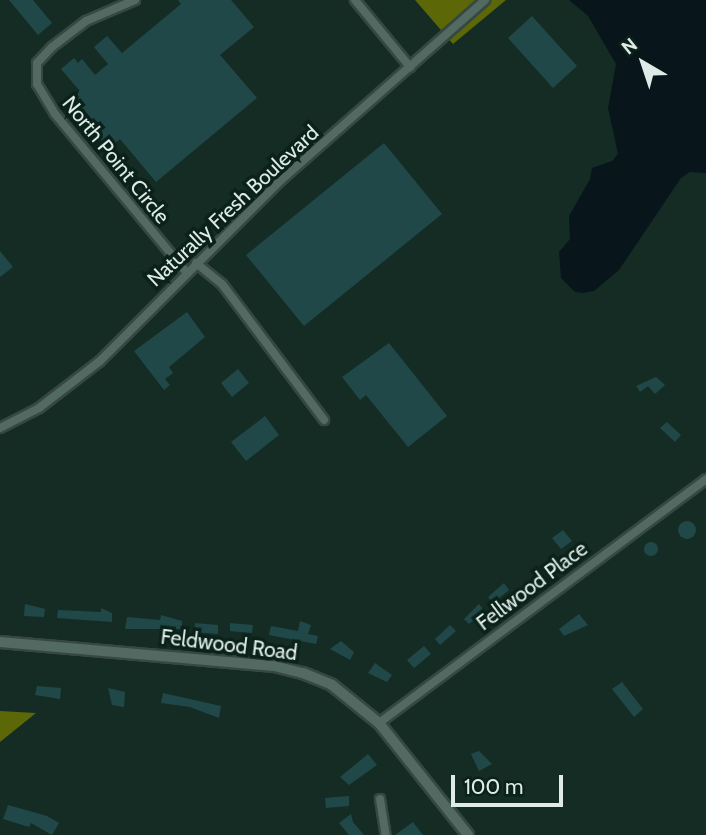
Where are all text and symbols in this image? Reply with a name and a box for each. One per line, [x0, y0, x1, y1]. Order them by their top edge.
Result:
north arrow [608, 28, 678, 98]
text: N [617, 33, 642, 59]
street label: North Point Circle [57, 91, 175, 229]
street label: Naturally Fresh Boulevard [142, 120, 324, 292]
street label: Fellwood Place [472, 536, 592, 636]
street label: Feldwood Road [159, 624, 299, 666]
scale bar [454, 762, 566, 806]
text: 100 m [464, 774, 523, 799]

